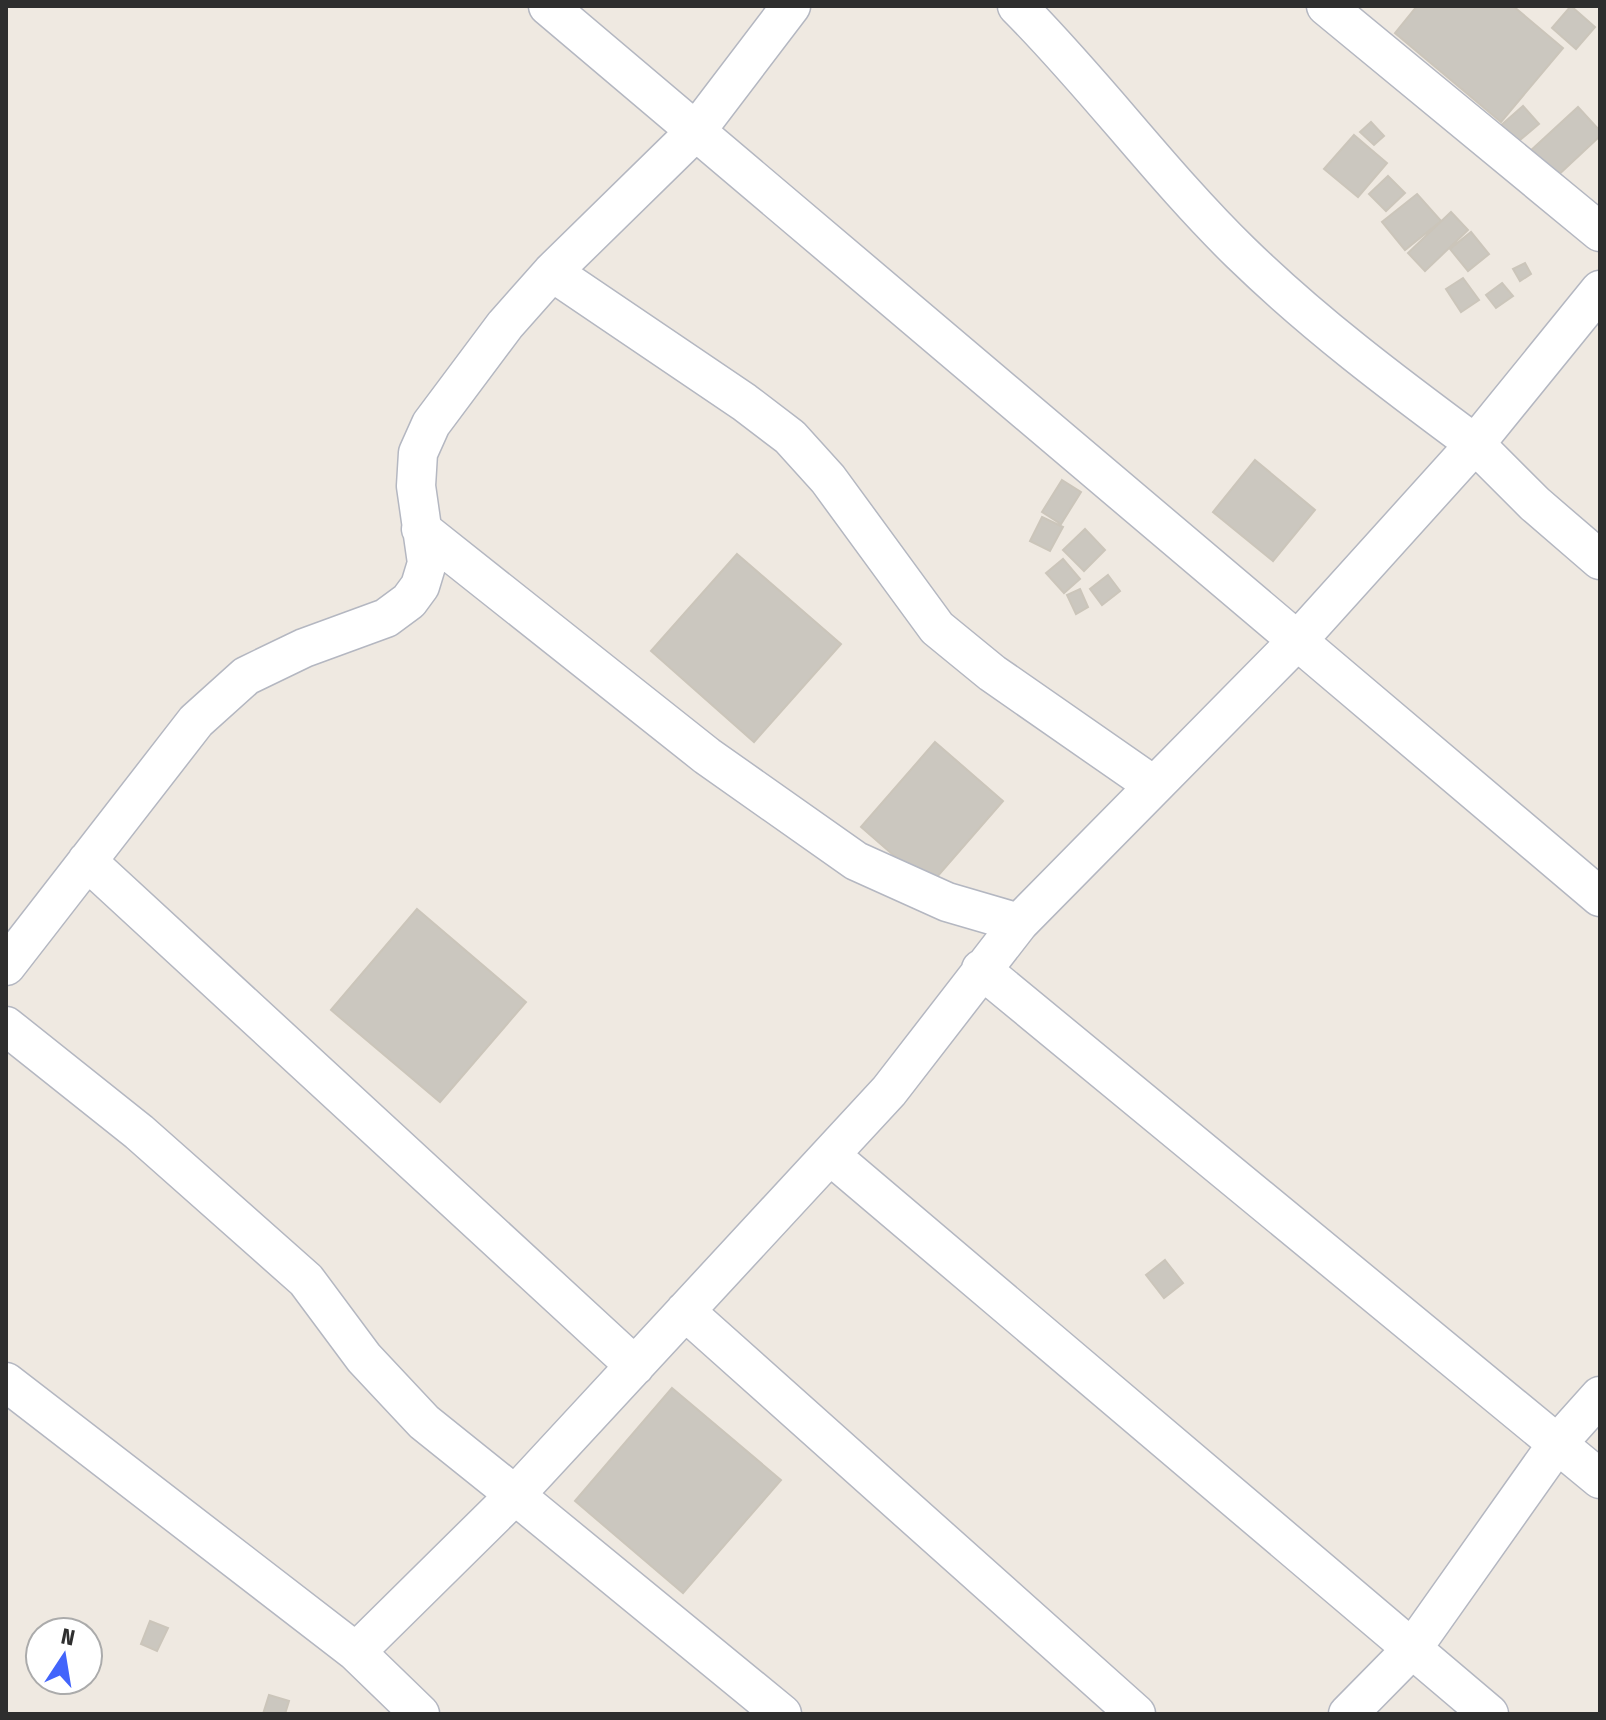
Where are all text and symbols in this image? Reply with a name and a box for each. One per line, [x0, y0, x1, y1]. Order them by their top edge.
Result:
north arrow [24, 1616, 104, 1696]
text: N [59, 1622, 77, 1652]

